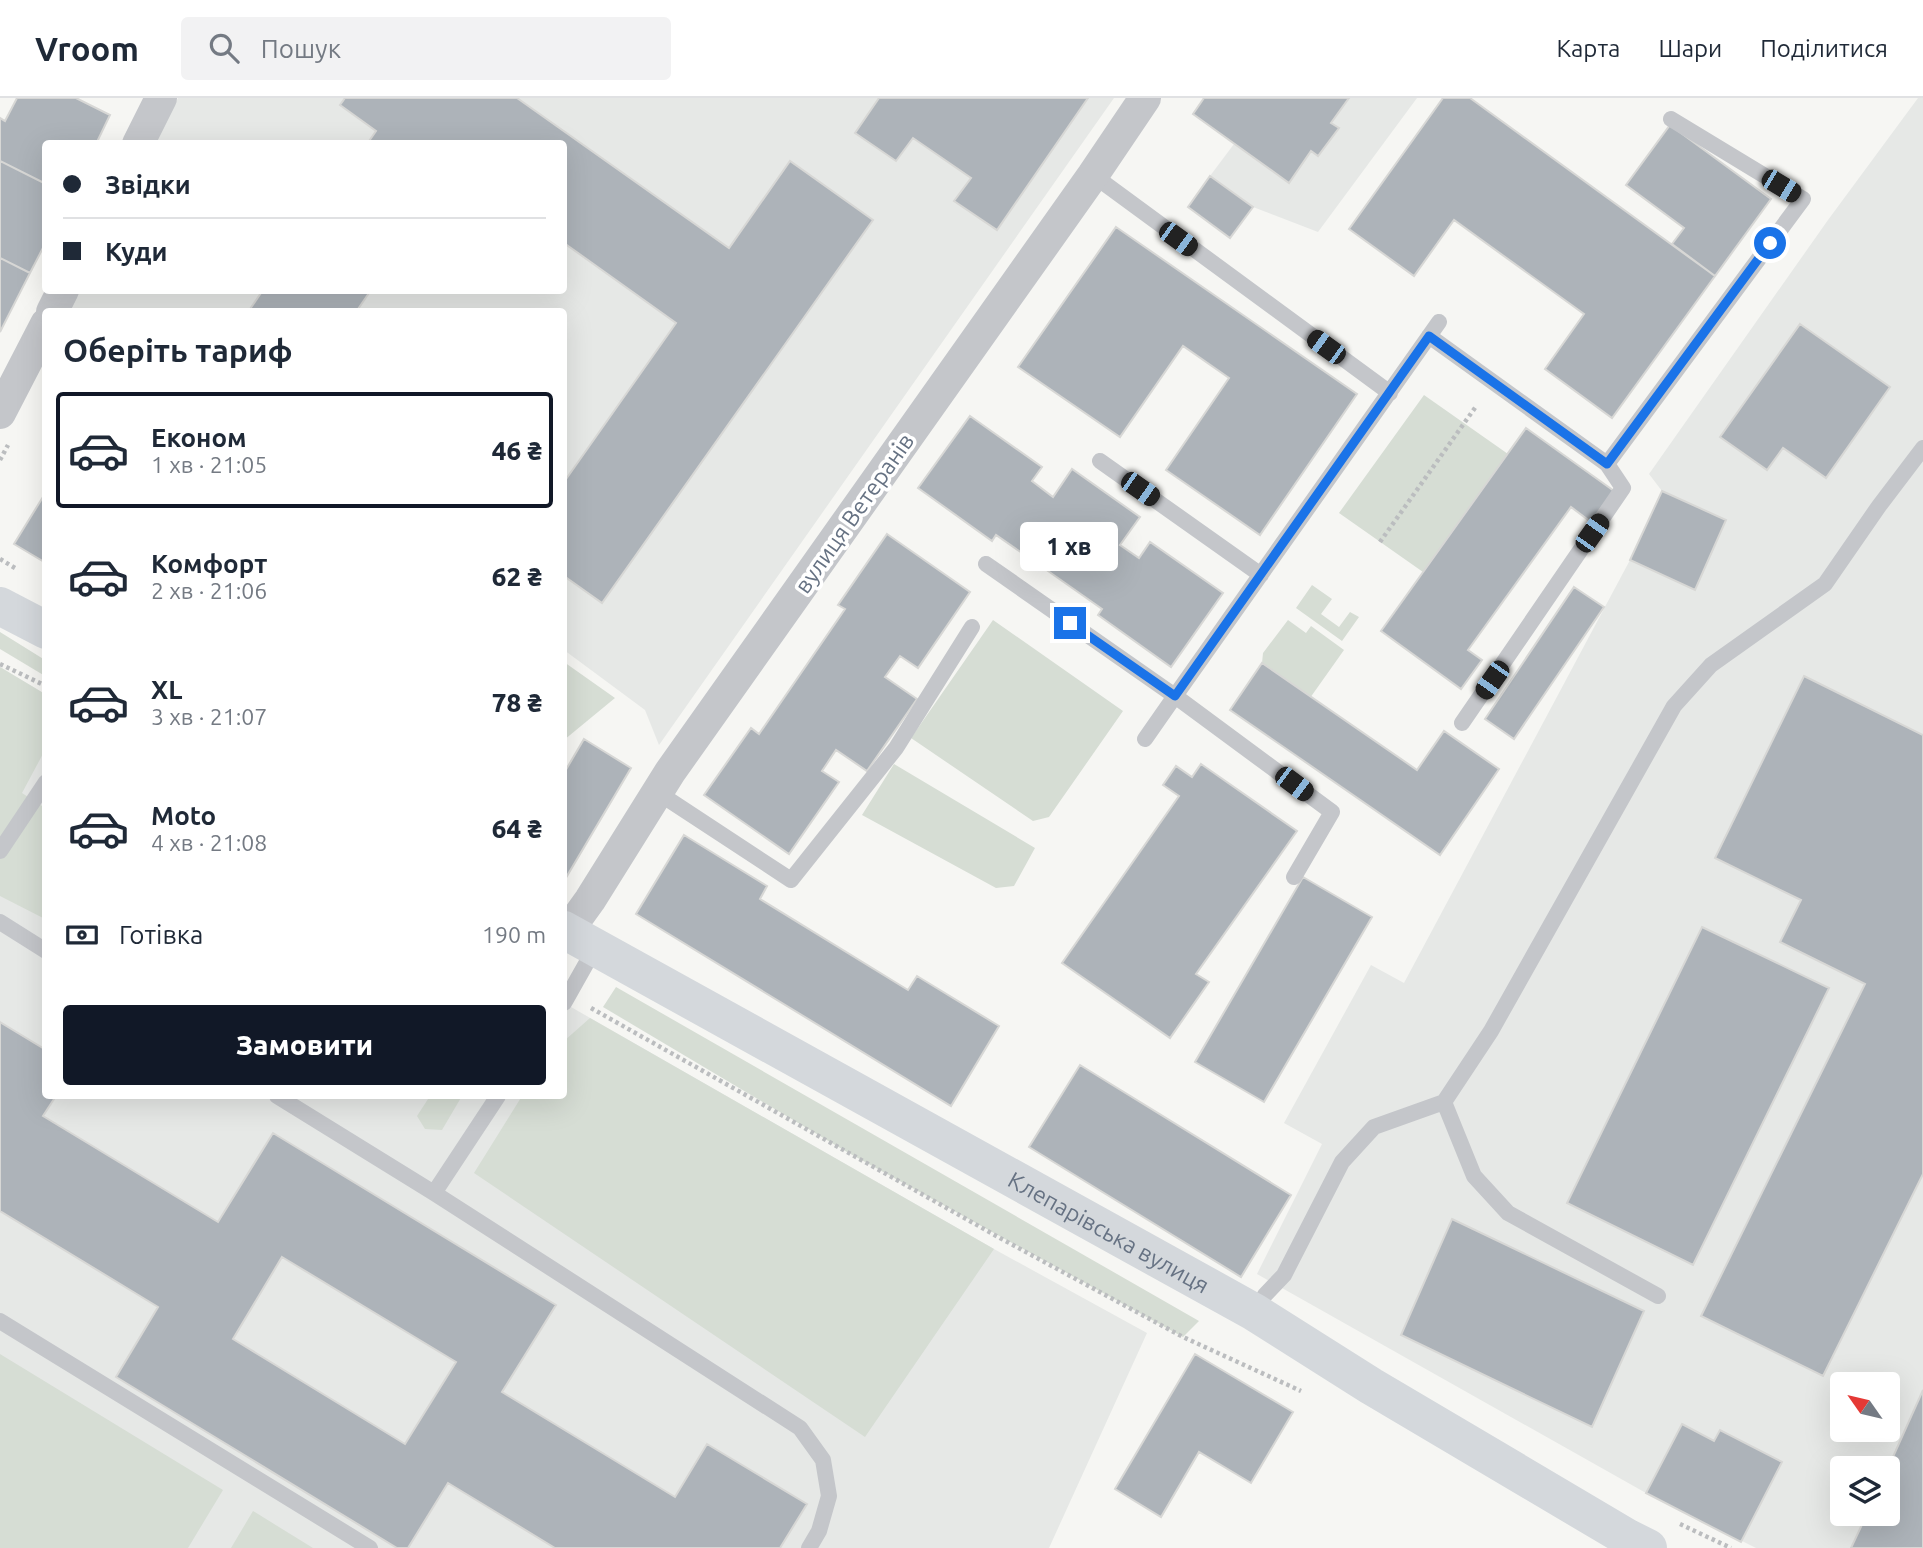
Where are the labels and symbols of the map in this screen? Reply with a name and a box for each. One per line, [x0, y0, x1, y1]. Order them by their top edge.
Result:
car [1758, 166, 1805, 206]
car [1155, 218, 1202, 260]
route start [1754, 227, 1786, 259]
car [1303, 326, 1350, 368]
street label: вулиця Ветеранів [790, 429, 918, 597]
car [1117, 468, 1164, 510]
car [1572, 510, 1613, 556]
callout: 1 хв [1021, 522, 1119, 570]
route end [1054, 607, 1086, 639]
car [1472, 657, 1513, 703]
car [1271, 763, 1318, 805]
street label: Клепарівська вулиця [1004, 1166, 1214, 1297]
north arrow [1830, 1372, 1900, 1442]

